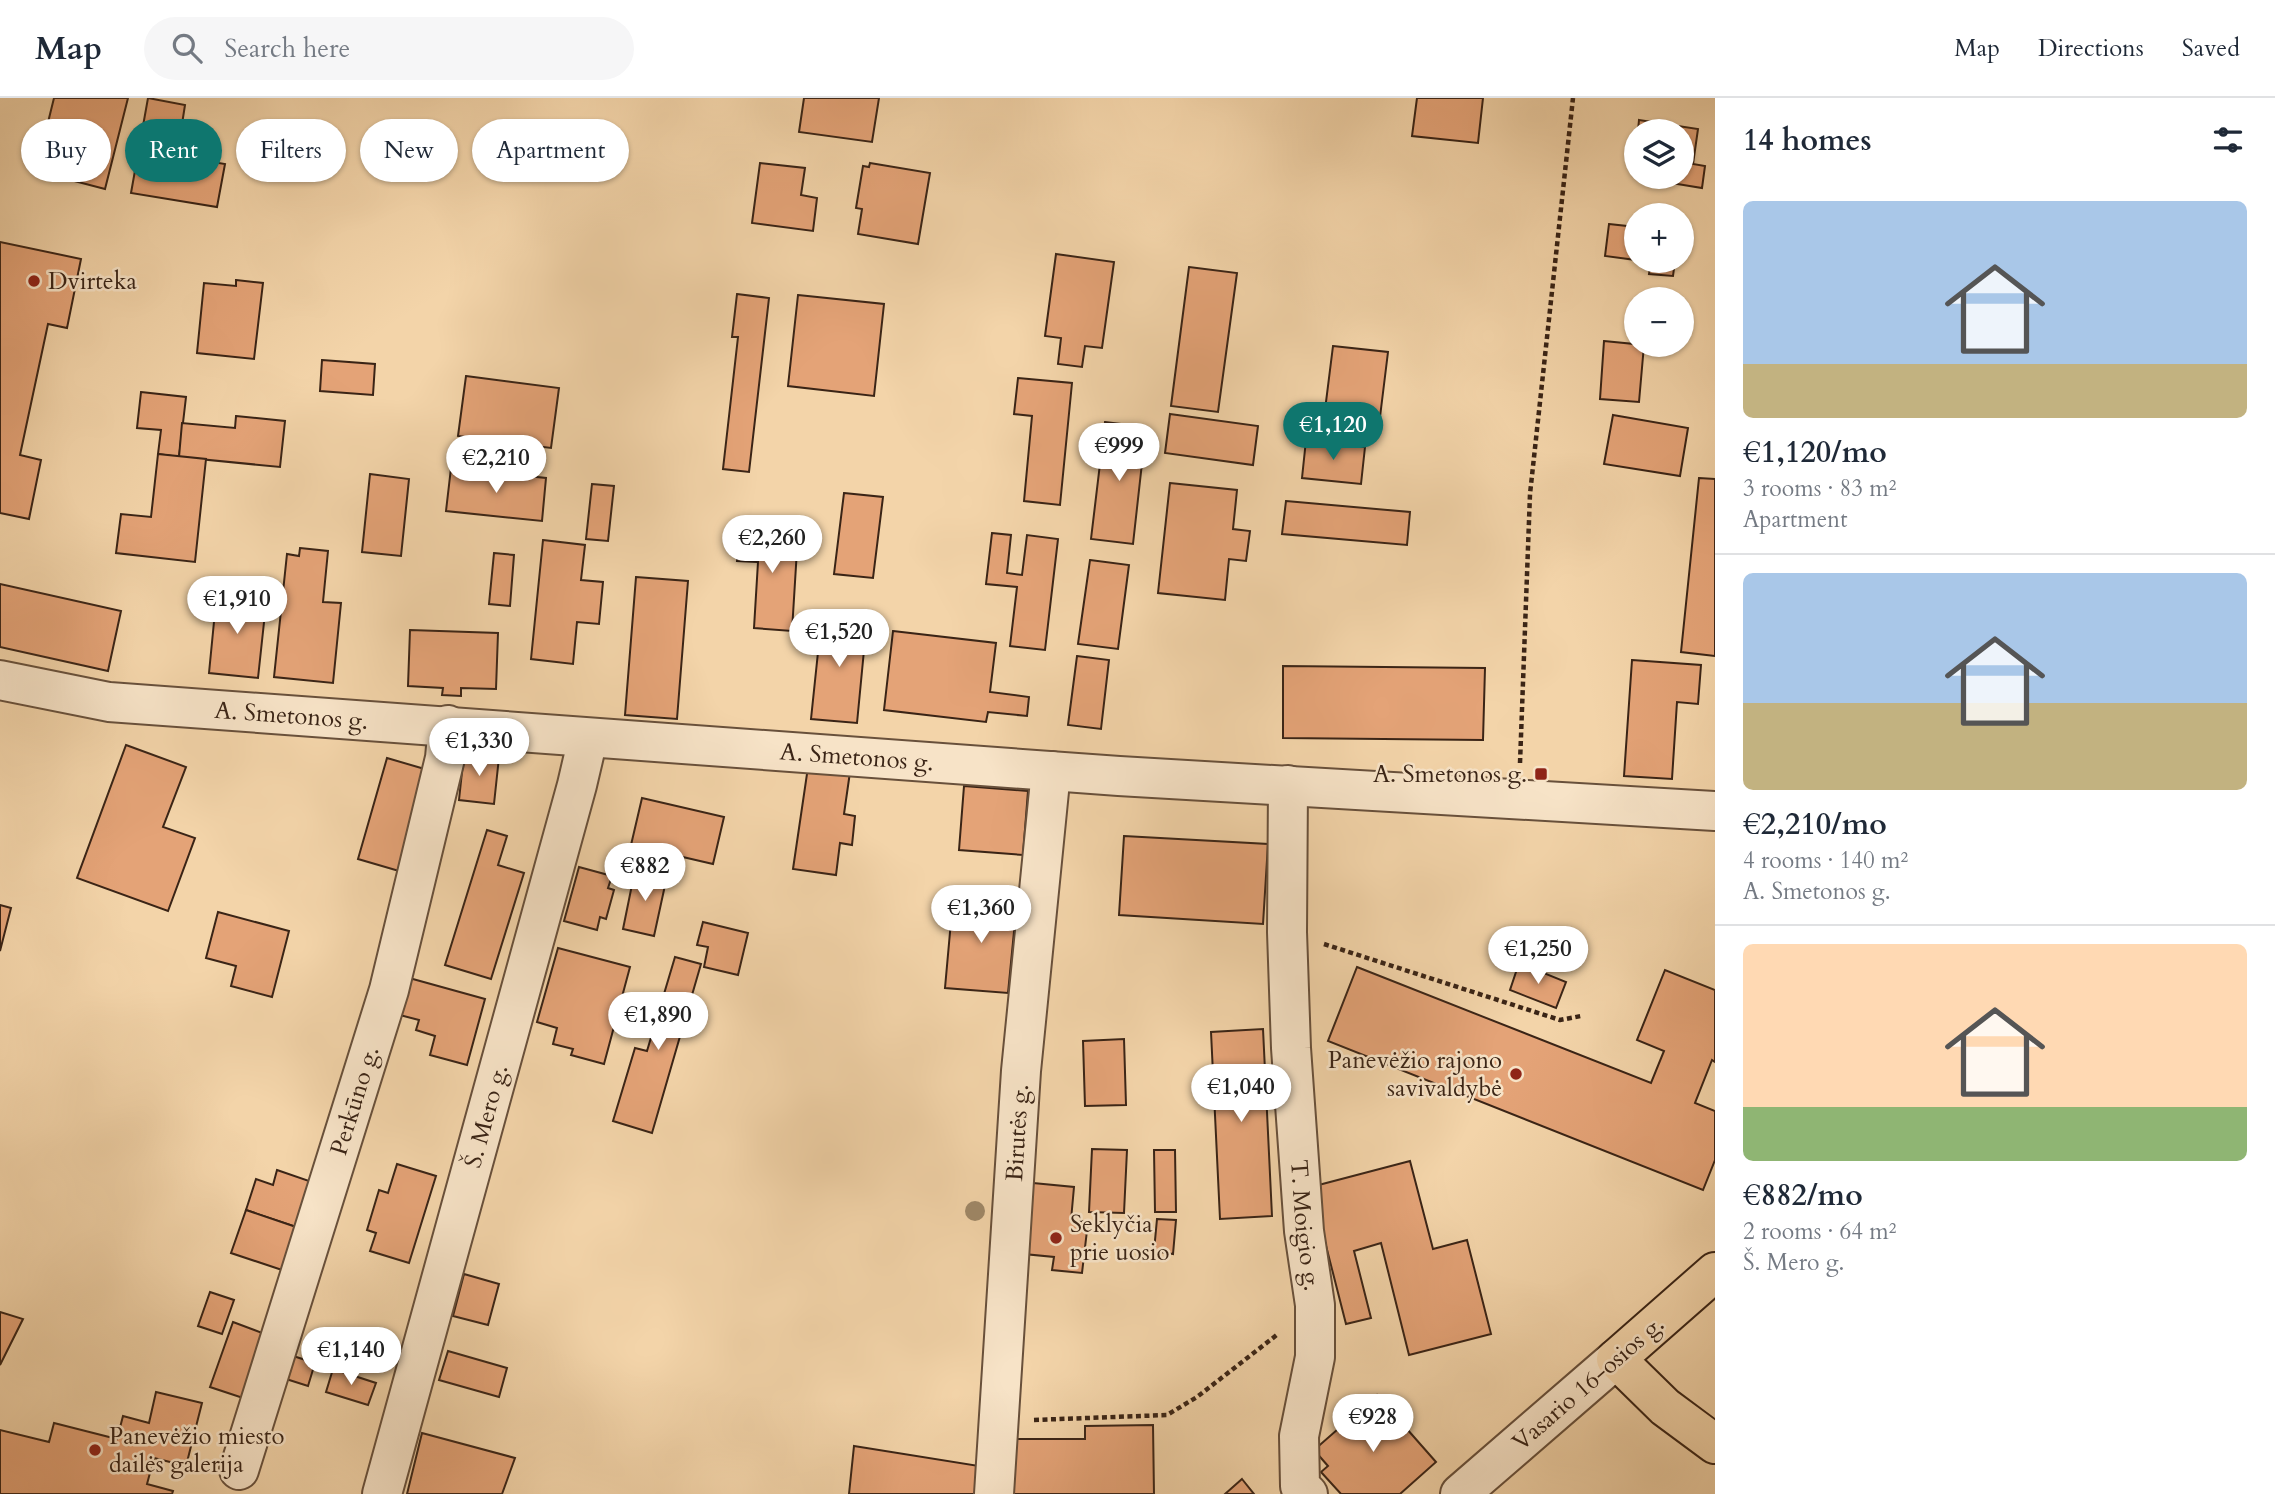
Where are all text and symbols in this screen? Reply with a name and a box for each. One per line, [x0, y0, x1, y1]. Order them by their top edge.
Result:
search box [144, 17, 634, 80]
text: Map [35, 26, 102, 71]
icon: search [168, 29, 206, 67]
text: Search here [224, 31, 350, 66]
text: Map [1954, 32, 2000, 65]
text: Directions [2038, 32, 2144, 65]
text: Saved [2182, 32, 2240, 65]
chip: Buy [21, 119, 111, 182]
chip: Rent [125, 119, 222, 182]
chip: Filters [236, 119, 346, 182]
chip: New [360, 119, 458, 182]
chip: Apartment [472, 119, 629, 182]
map controls [1624, 119, 1694, 357]
button: layers [1624, 119, 1694, 189]
text: 14 homes [1743, 120, 1872, 161]
icon: filters [2209, 121, 2247, 159]
button: + [1624, 203, 1694, 273]
icon: home [1932, 246, 2058, 372]
place label: Dvirteka [48, 265, 137, 298]
marker: Dvirteka [26, 273, 42, 289]
button: − [1624, 287, 1694, 357]
pin: €1,120 [1276, 402, 1390, 462]
text: €1,120 [1299, 409, 1367, 440]
pin: €999 [1078, 424, 1160, 483]
text: €999 [1094, 430, 1144, 461]
text: €1,120/mo [1743, 432, 1887, 473]
pin: €2,210 [439, 436, 553, 495]
text: €2,210 [462, 442, 530, 473]
text: 3 rooms · 83 m² [1743, 473, 1896, 504]
text: Apartment [1743, 504, 1847, 535]
pin: €2,260 [715, 516, 829, 575]
text: €2,260 [738, 522, 806, 553]
pin: €1,910 [180, 576, 294, 636]
text: €1,910 [203, 583, 271, 614]
pin: €1,520 [782, 610, 896, 669]
text: €1,520 [805, 616, 873, 647]
icon: home [1932, 618, 2058, 744]
street label: A. Smetonos g. [213, 694, 369, 738]
pin: €1,330 [422, 718, 536, 778]
text: €1,330 [445, 725, 513, 756]
street label: A. Smetonos g. [779, 735, 935, 779]
place label: A. Smetonos g. [1373, 758, 1527, 791]
marker: A. Smetonos g. [1533, 766, 1549, 782]
text: €2,210/mo [1743, 804, 1887, 845]
pin: €882 [604, 844, 686, 903]
text: 4 rooms · 140 m² [1743, 845, 1908, 876]
text: €882 [620, 850, 670, 881]
text: A. Smetonos g. [1743, 876, 1891, 907]
pin: €1,360 [924, 886, 1038, 945]
text: €1,360 [947, 892, 1015, 923]
pin: €1,250 [1481, 926, 1595, 986]
text: €1,250 [1504, 933, 1572, 964]
icon: home [1932, 989, 2058, 1115]
pin: €1,890 [601, 992, 715, 1052]
text: €1,890 [624, 999, 692, 1030]
street label: Perkūno g. [322, 1042, 387, 1159]
place label: Panevėžio rajono savivaldybė [1328, 1044, 1502, 1105]
street label: Š. Mero g. [456, 1061, 516, 1172]
pin: €1,040 [1184, 1065, 1298, 1124]
marker: Panevėžio rajono savivaldybė [1508, 1066, 1524, 1082]
text: €1,040 [1207, 1071, 1275, 1102]
street label: Birutės g. [998, 1083, 1037, 1182]
street label: T. Moigio g. [1282, 1159, 1329, 1293]
text: €882/mo [1743, 1175, 1863, 1216]
place label: Seklyčia prie uosio [1070, 1208, 1170, 1269]
text: 2 rooms · 64 m² [1743, 1216, 1896, 1247]
marker: Seklyčia prie uosio [1048, 1230, 1064, 1246]
text: Š. Mero g. [1743, 1247, 1844, 1278]
street label: Vasario 16-osios g. [1505, 1308, 1671, 1459]
pin: €1,140 [294, 1328, 408, 1387]
text: €1,140 [317, 1334, 385, 1365]
pin: €928 [1332, 1394, 1414, 1454]
text: €928 [1348, 1401, 1398, 1432]
place label: Panevėžio miesto dailės galerija [109, 1420, 284, 1481]
marker: Panevėžio miesto dailės galerija [87, 1442, 103, 1458]

